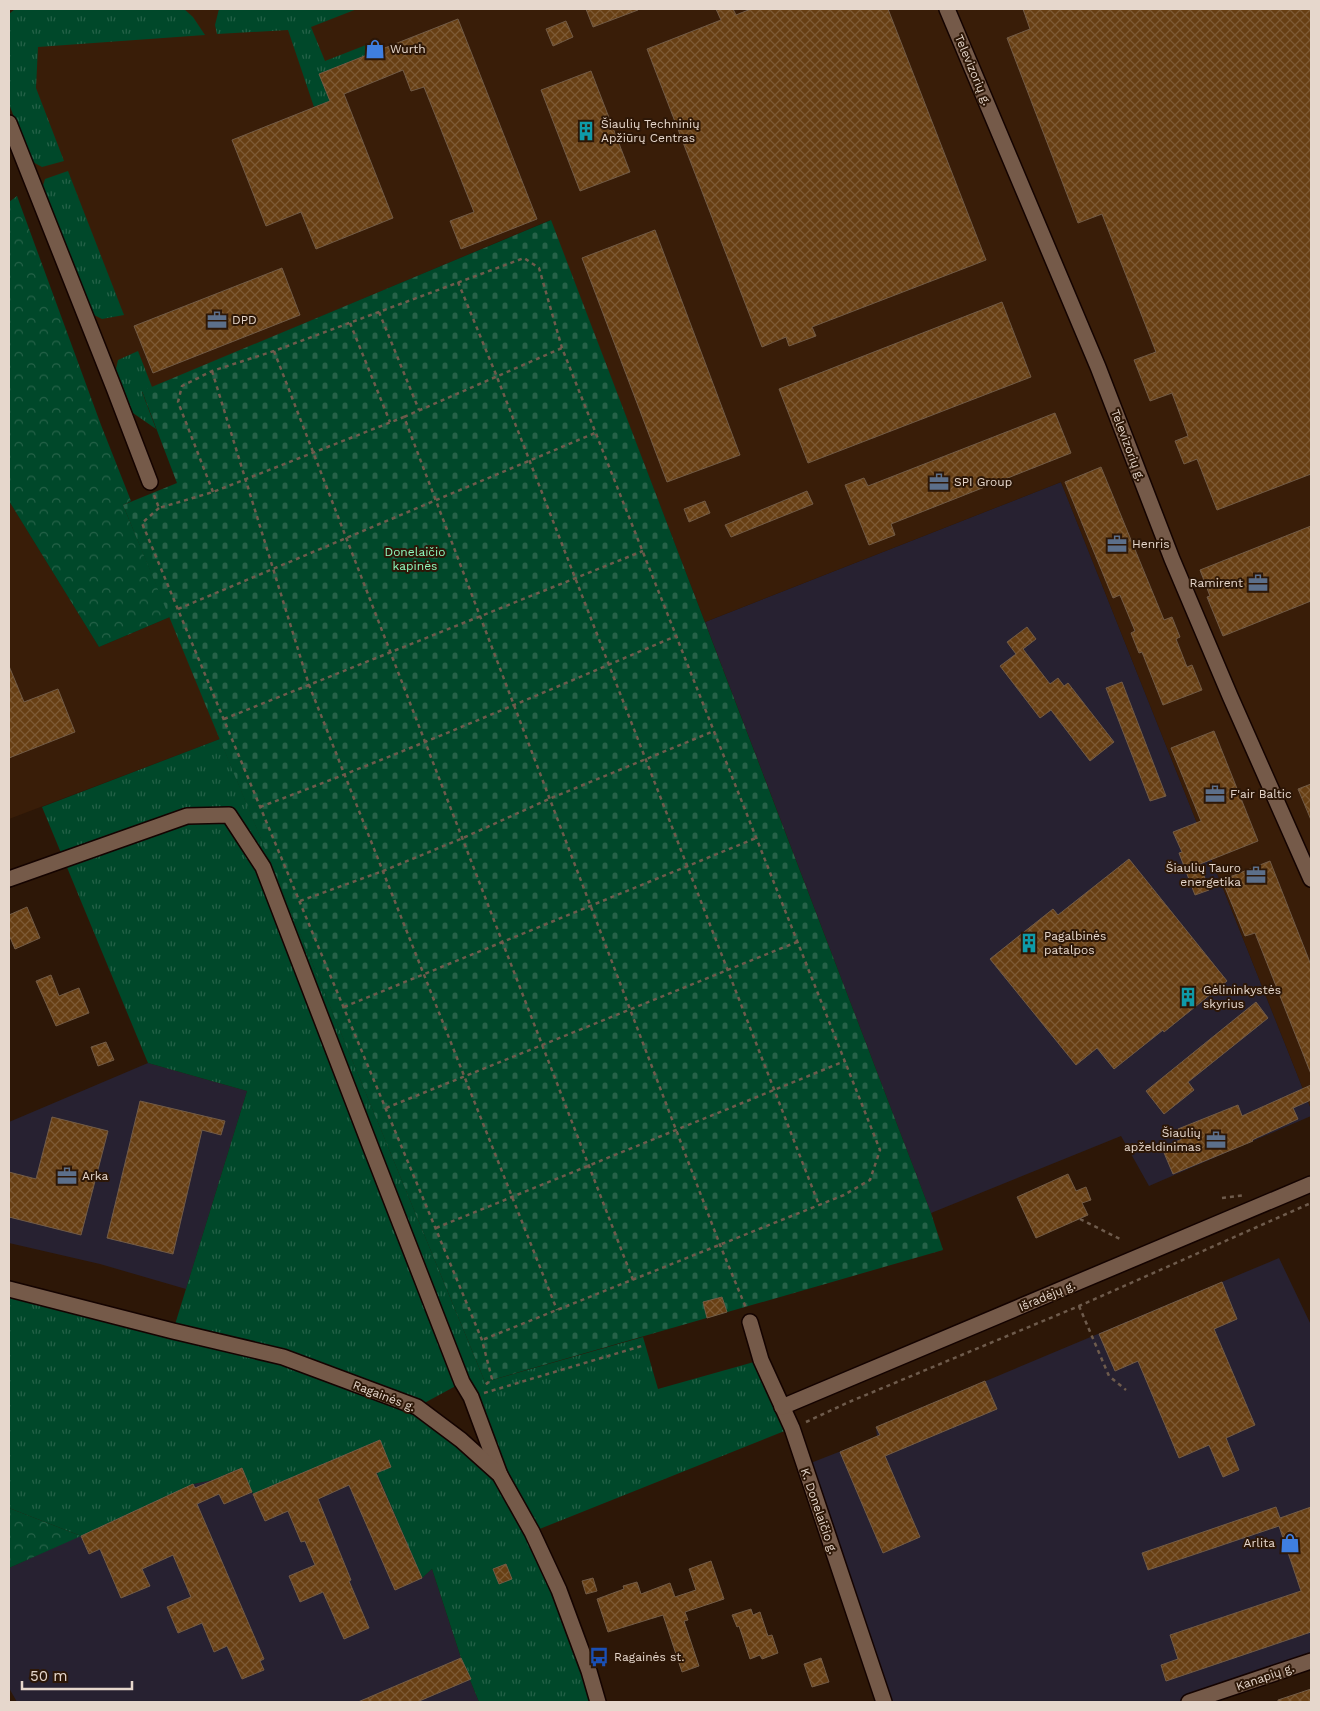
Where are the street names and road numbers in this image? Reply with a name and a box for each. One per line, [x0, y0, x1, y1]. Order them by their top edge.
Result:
street label: Televizorių g. [952, 33, 994, 107]
street label: Televizorių g. [1108, 407, 1148, 483]
street label: Išradėjų g. [1017, 1278, 1077, 1314]
street label: Ragainės g. [351, 1378, 417, 1414]
street label: K. Donelaičio g. [798, 1466, 840, 1556]
street label: Kanapių g. [1234, 1661, 1296, 1693]

